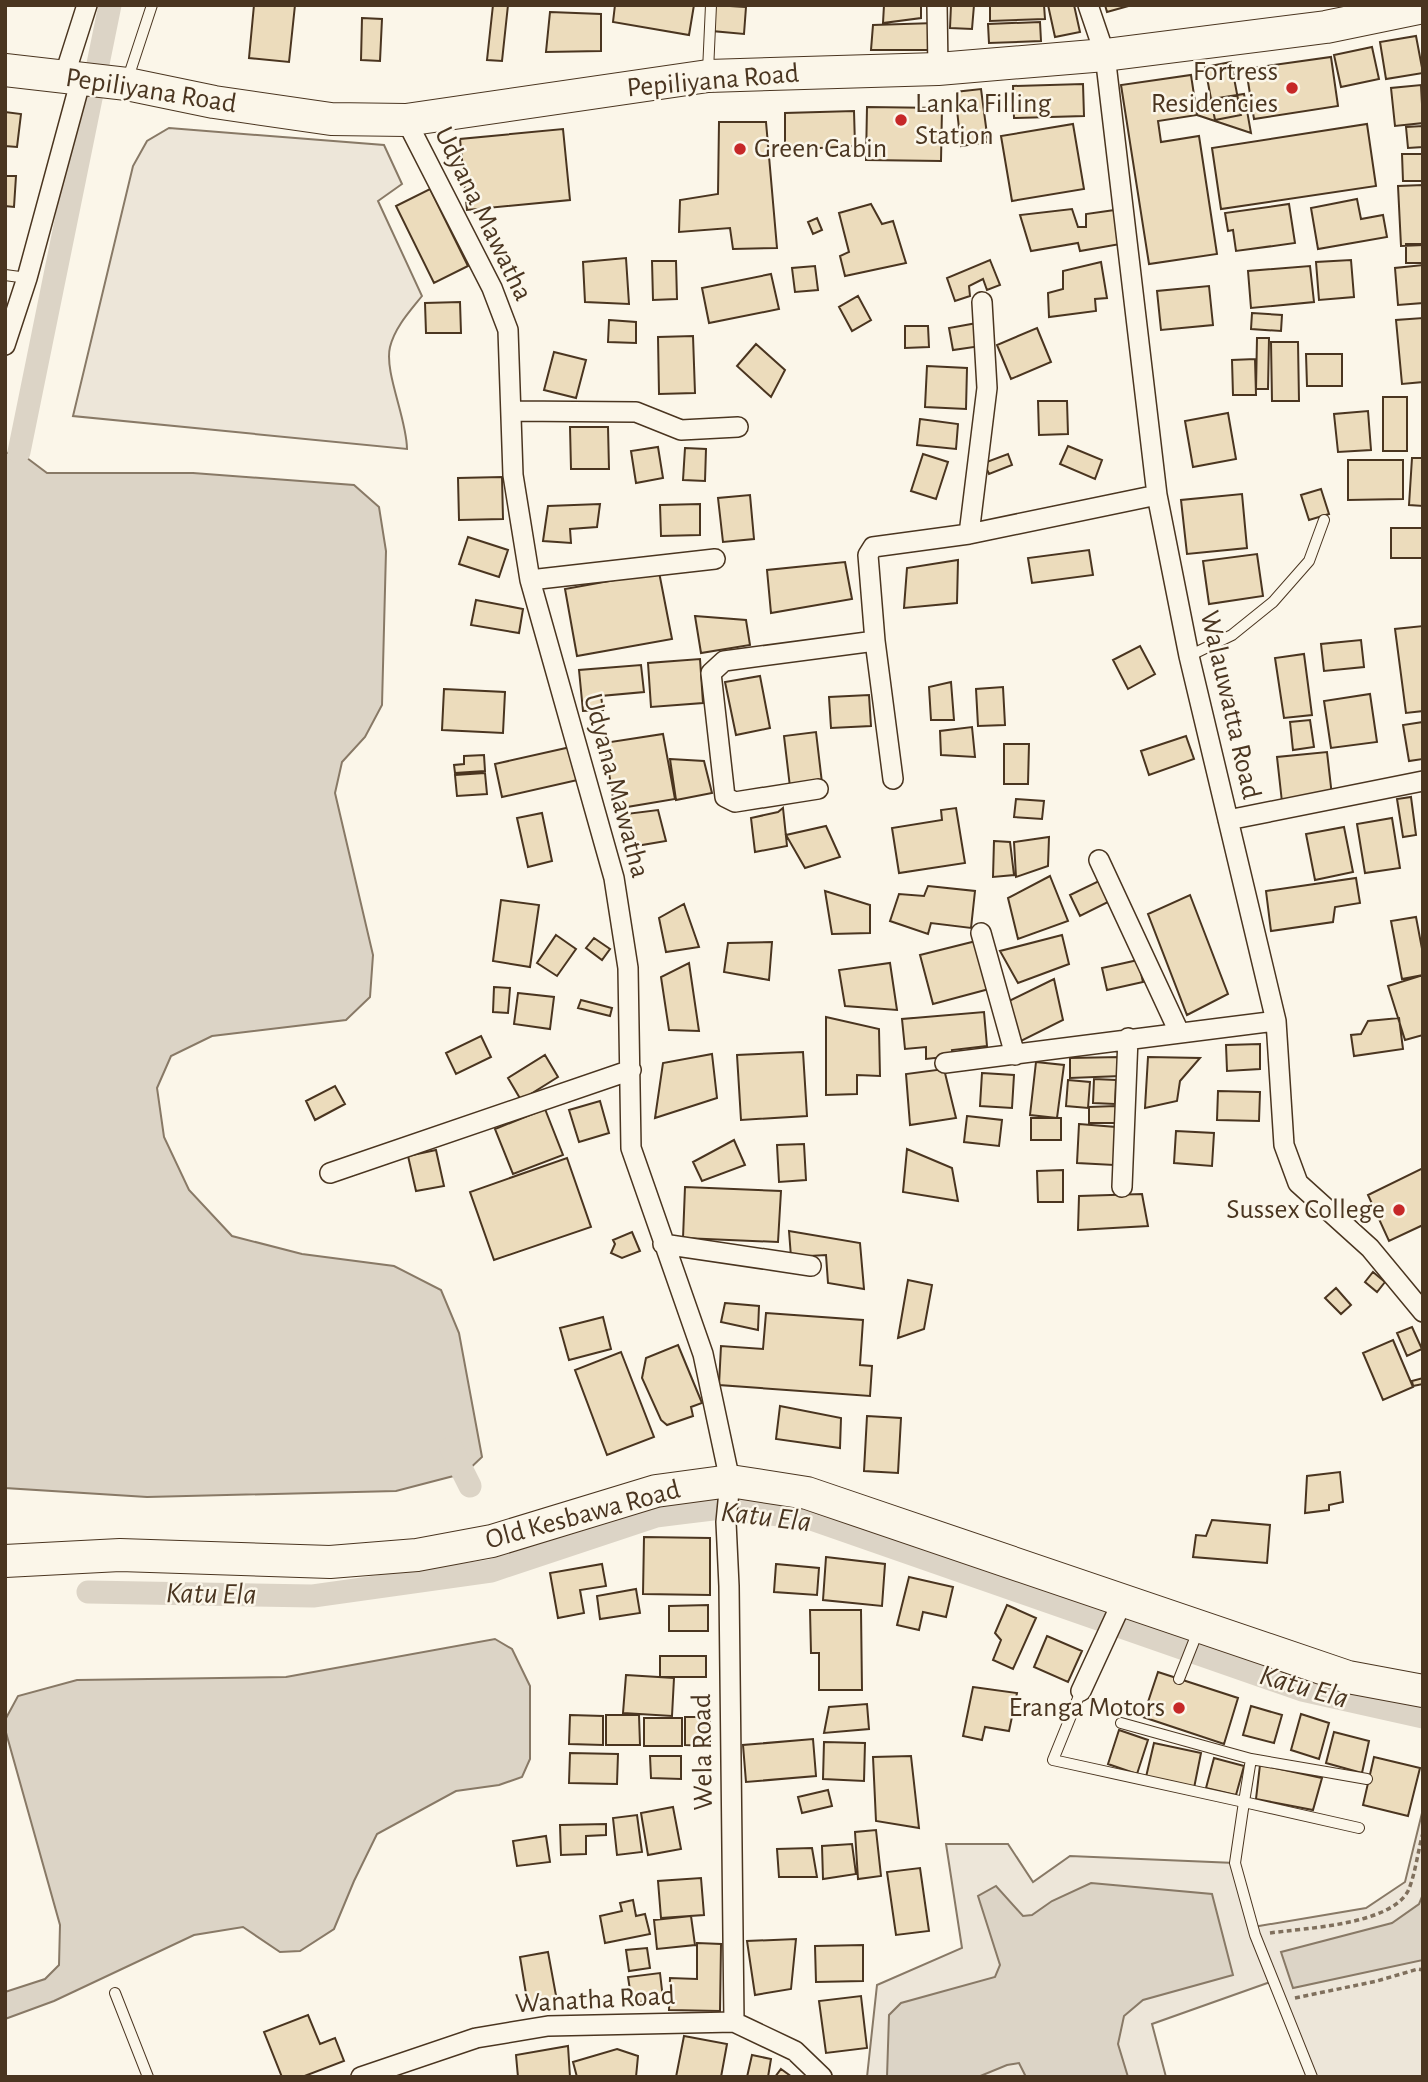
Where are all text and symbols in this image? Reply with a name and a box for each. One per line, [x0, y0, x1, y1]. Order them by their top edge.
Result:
place label: Fortress Residencies [1151, 58, 1278, 118]
street label: Pepiliyana Road [626, 60, 800, 102]
street label: Pepiliyana Road [63, 64, 239, 118]
marker: Fortress Residencies [1284, 80, 1300, 96]
place label: Lanka Filling Station [915, 90, 1052, 150]
marker: Lanka Filling Station [893, 112, 909, 128]
street label: Udyana Mawatha [429, 123, 537, 305]
place label: Green Cabin [754, 135, 887, 163]
marker: Green Cabin [732, 141, 748, 157]
street label: Walauwatta Road [1195, 608, 1265, 802]
street label: Udyana Mawatha [578, 691, 654, 881]
place label: Sussex College [1226, 1196, 1385, 1224]
marker: Sussex College [1391, 1202, 1407, 1218]
street label: Old Kesbawa Road [483, 1476, 683, 1554]
water label: Katu Ela [719, 1497, 813, 1537]
water label: Katu Ela [165, 1578, 257, 1610]
water label: Katu Ela [1256, 1660, 1352, 1714]
street label: Wela Road [688, 1693, 718, 1811]
place label: Eranga Motors [1008, 1694, 1165, 1722]
marker: Eranga Motors [1171, 1700, 1187, 1716]
street label: Wanatha Road [514, 1982, 676, 2018]

